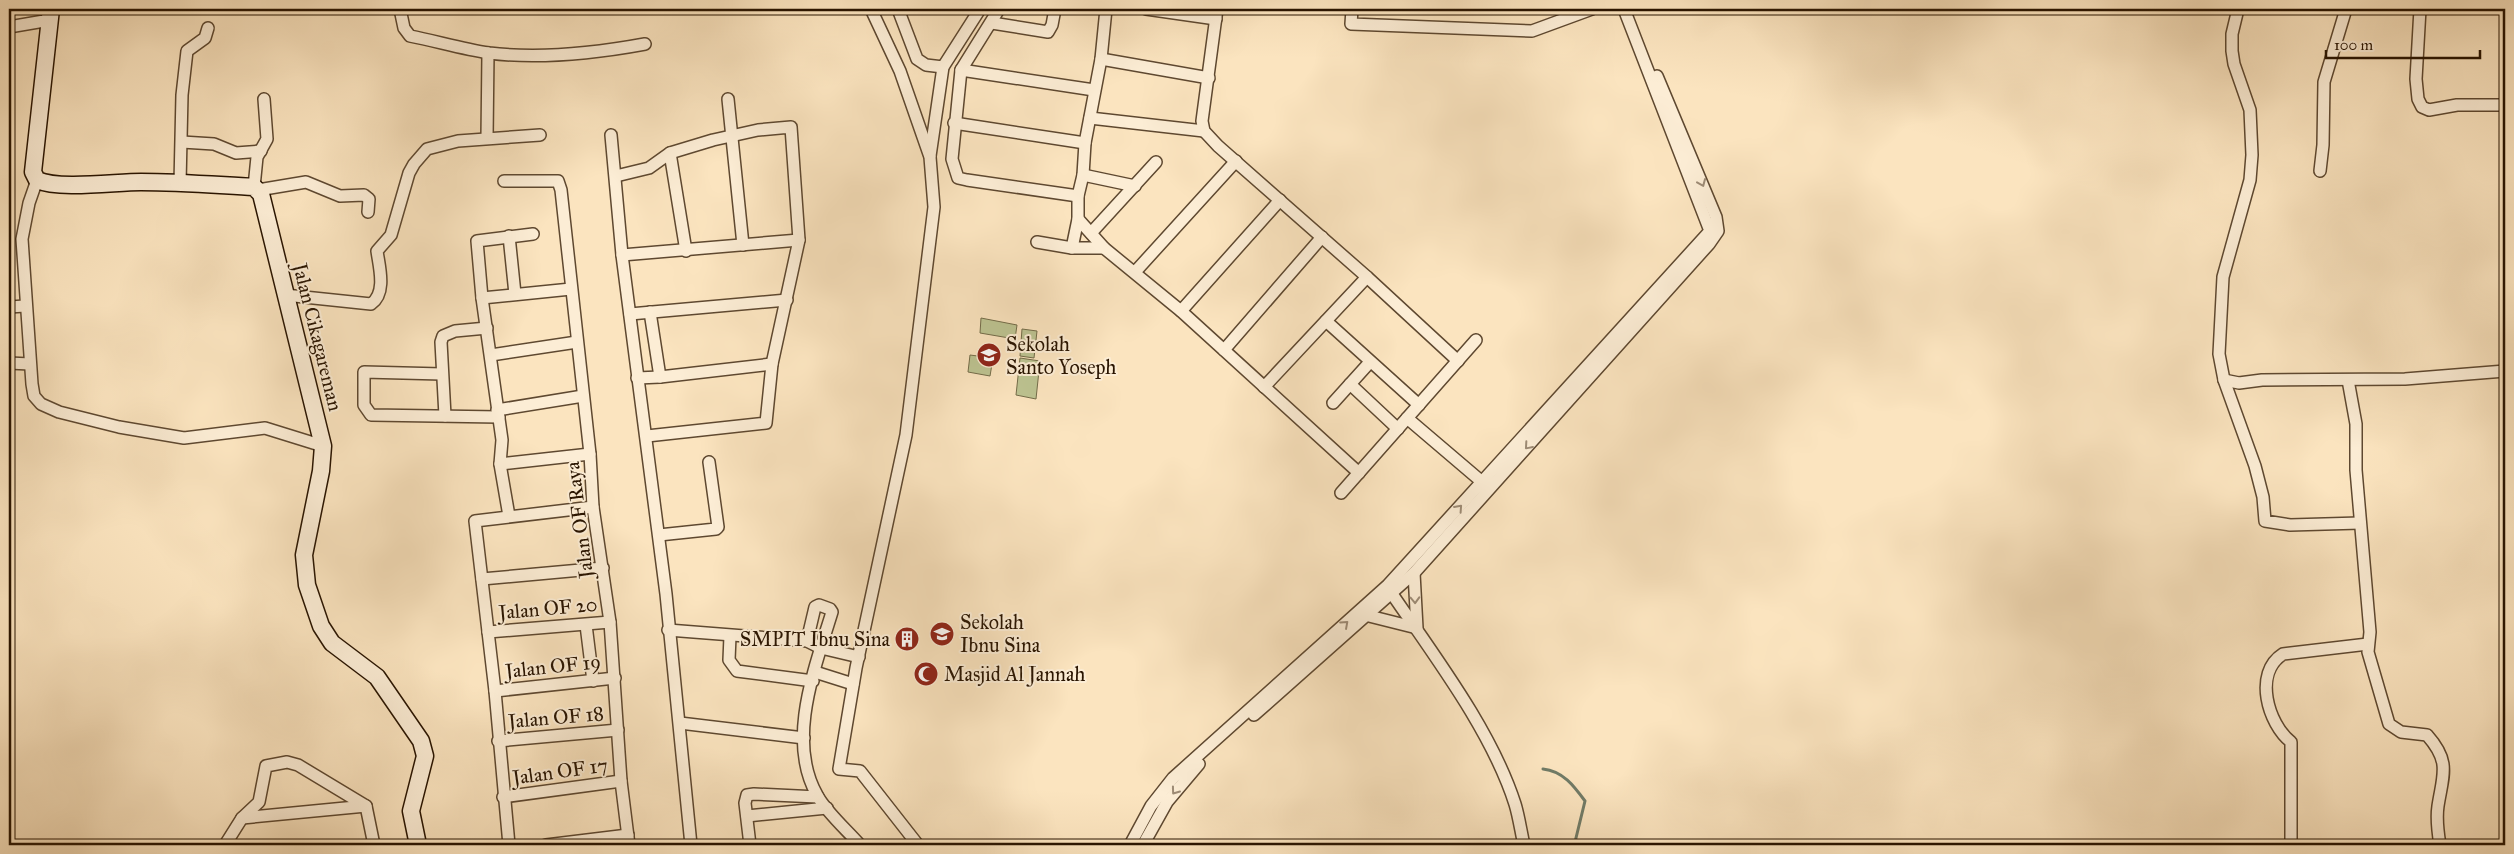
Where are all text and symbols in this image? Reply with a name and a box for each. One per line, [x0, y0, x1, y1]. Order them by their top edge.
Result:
scale bar [2326, 28, 2480, 60]
text: 100 m [2334, 36, 2374, 54]
one-way arrow [1696, 179, 1706, 187]
street label: Jalan Cikagareman [287, 259, 348, 414]
place label: Sekolah Santo Yoseph [1006, 332, 1116, 379]
school or university icon: Sekolah Santo Yoseph [976, 342, 1002, 368]
one-way arrow [1525, 441, 1534, 450]
street label: Jalan OF Raya [560, 460, 599, 582]
one-way arrow [1453, 505, 1462, 514]
street label: Jalan OF 20 [496, 592, 598, 625]
one-way arrow [1410, 597, 1421, 605]
place label: Sekolah Ibnu Sina [960, 610, 1041, 657]
school or university icon: Sekolah Ibnu Sina [929, 621, 955, 647]
one-way arrow [1340, 621, 1349, 630]
building icon: SMPIT Ibnu Sina [894, 626, 920, 652]
place label: SMPIT Ibnu Sina [740, 627, 891, 651]
street label: Jalan OF 19 [502, 649, 602, 684]
mosque icon: Masjid Al Jannah [913, 661, 939, 687]
place label: Masjid Al Jannah [944, 662, 1085, 687]
street label: Jalan OF 18 [505, 701, 605, 734]
street label: Jalan OF 17 [509, 752, 609, 791]
one-way arrow [1172, 785, 1181, 795]

